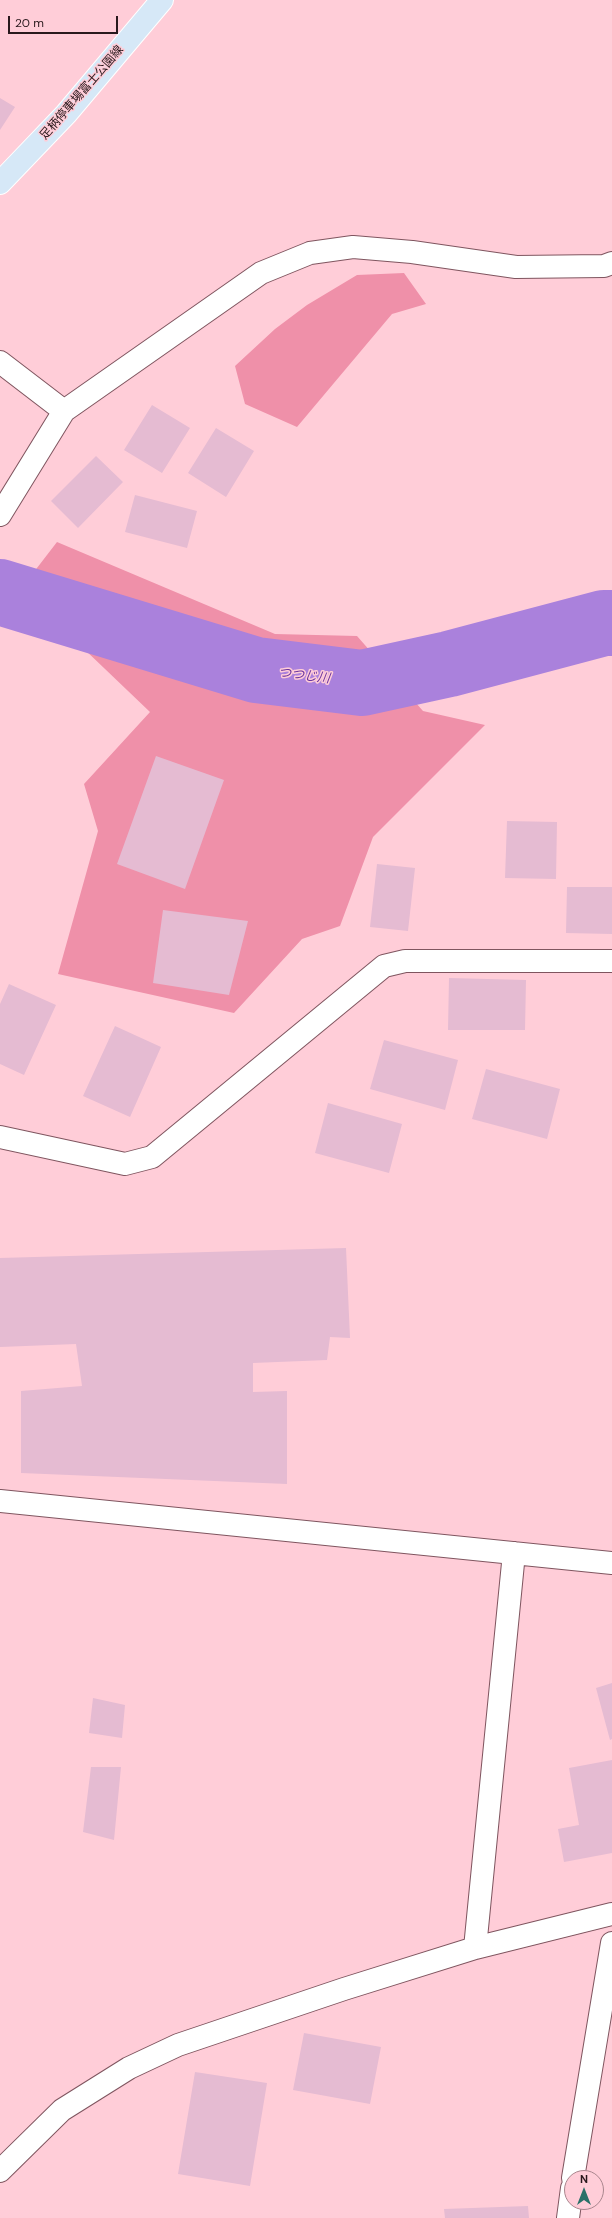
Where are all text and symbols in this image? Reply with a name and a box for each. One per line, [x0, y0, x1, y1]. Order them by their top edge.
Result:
scale bar [10, 8, 120, 34]
text: 20 m [15, 15, 44, 31]
street label: 足柄停車場富士公園線 [37, 43, 127, 143]
water label: つつじ川 [277, 665, 331, 687]
north arrow [564, 2170, 604, 2210]
text: N [580, 2172, 588, 2186]

